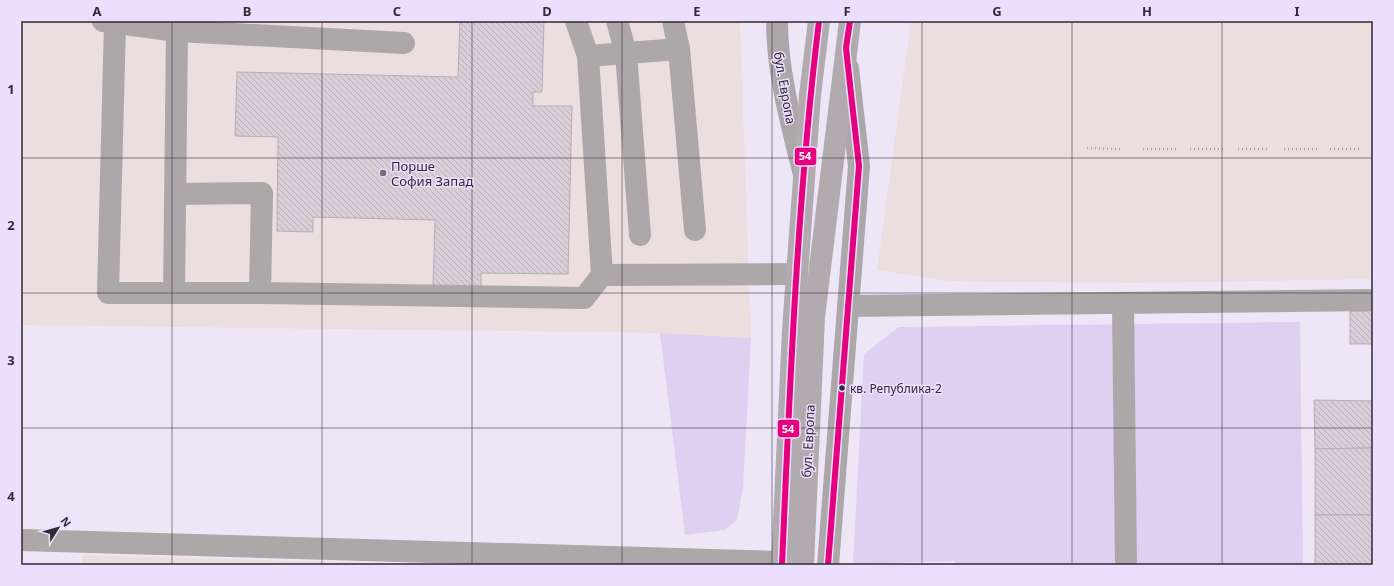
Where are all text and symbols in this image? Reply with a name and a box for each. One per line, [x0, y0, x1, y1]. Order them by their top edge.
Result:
text: A [93, 2, 102, 20]
text: B [243, 2, 251, 20]
text: C [393, 2, 401, 20]
text: D [542, 2, 552, 20]
text: E [693, 2, 701, 20]
text: F [843, 2, 851, 20]
text: G [992, 2, 1002, 20]
text: H [1142, 2, 1152, 20]
text: I [1294, 2, 1300, 20]
street label: бул. Европа [770, 50, 800, 126]
text: 1 [7, 80, 15, 98]
line badge: 54 [794, 147, 817, 166]
text: 54 [799, 148, 812, 163]
place label: Порше София Запад [391, 157, 473, 190]
marker: Порше София Запад [378, 168, 388, 178]
text: 2 [7, 216, 15, 234]
text: 3 [7, 351, 15, 369]
place label: кв. Република-2 [850, 380, 942, 397]
marker: кв. Република-2 [837, 383, 847, 393]
street label: бул. Европа [797, 404, 819, 478]
line badge: 54 [777, 419, 800, 438]
text: 54 [782, 421, 795, 436]
text: 4 [7, 487, 15, 505]
north arrow [38, 508, 78, 548]
text: N [58, 514, 75, 530]

